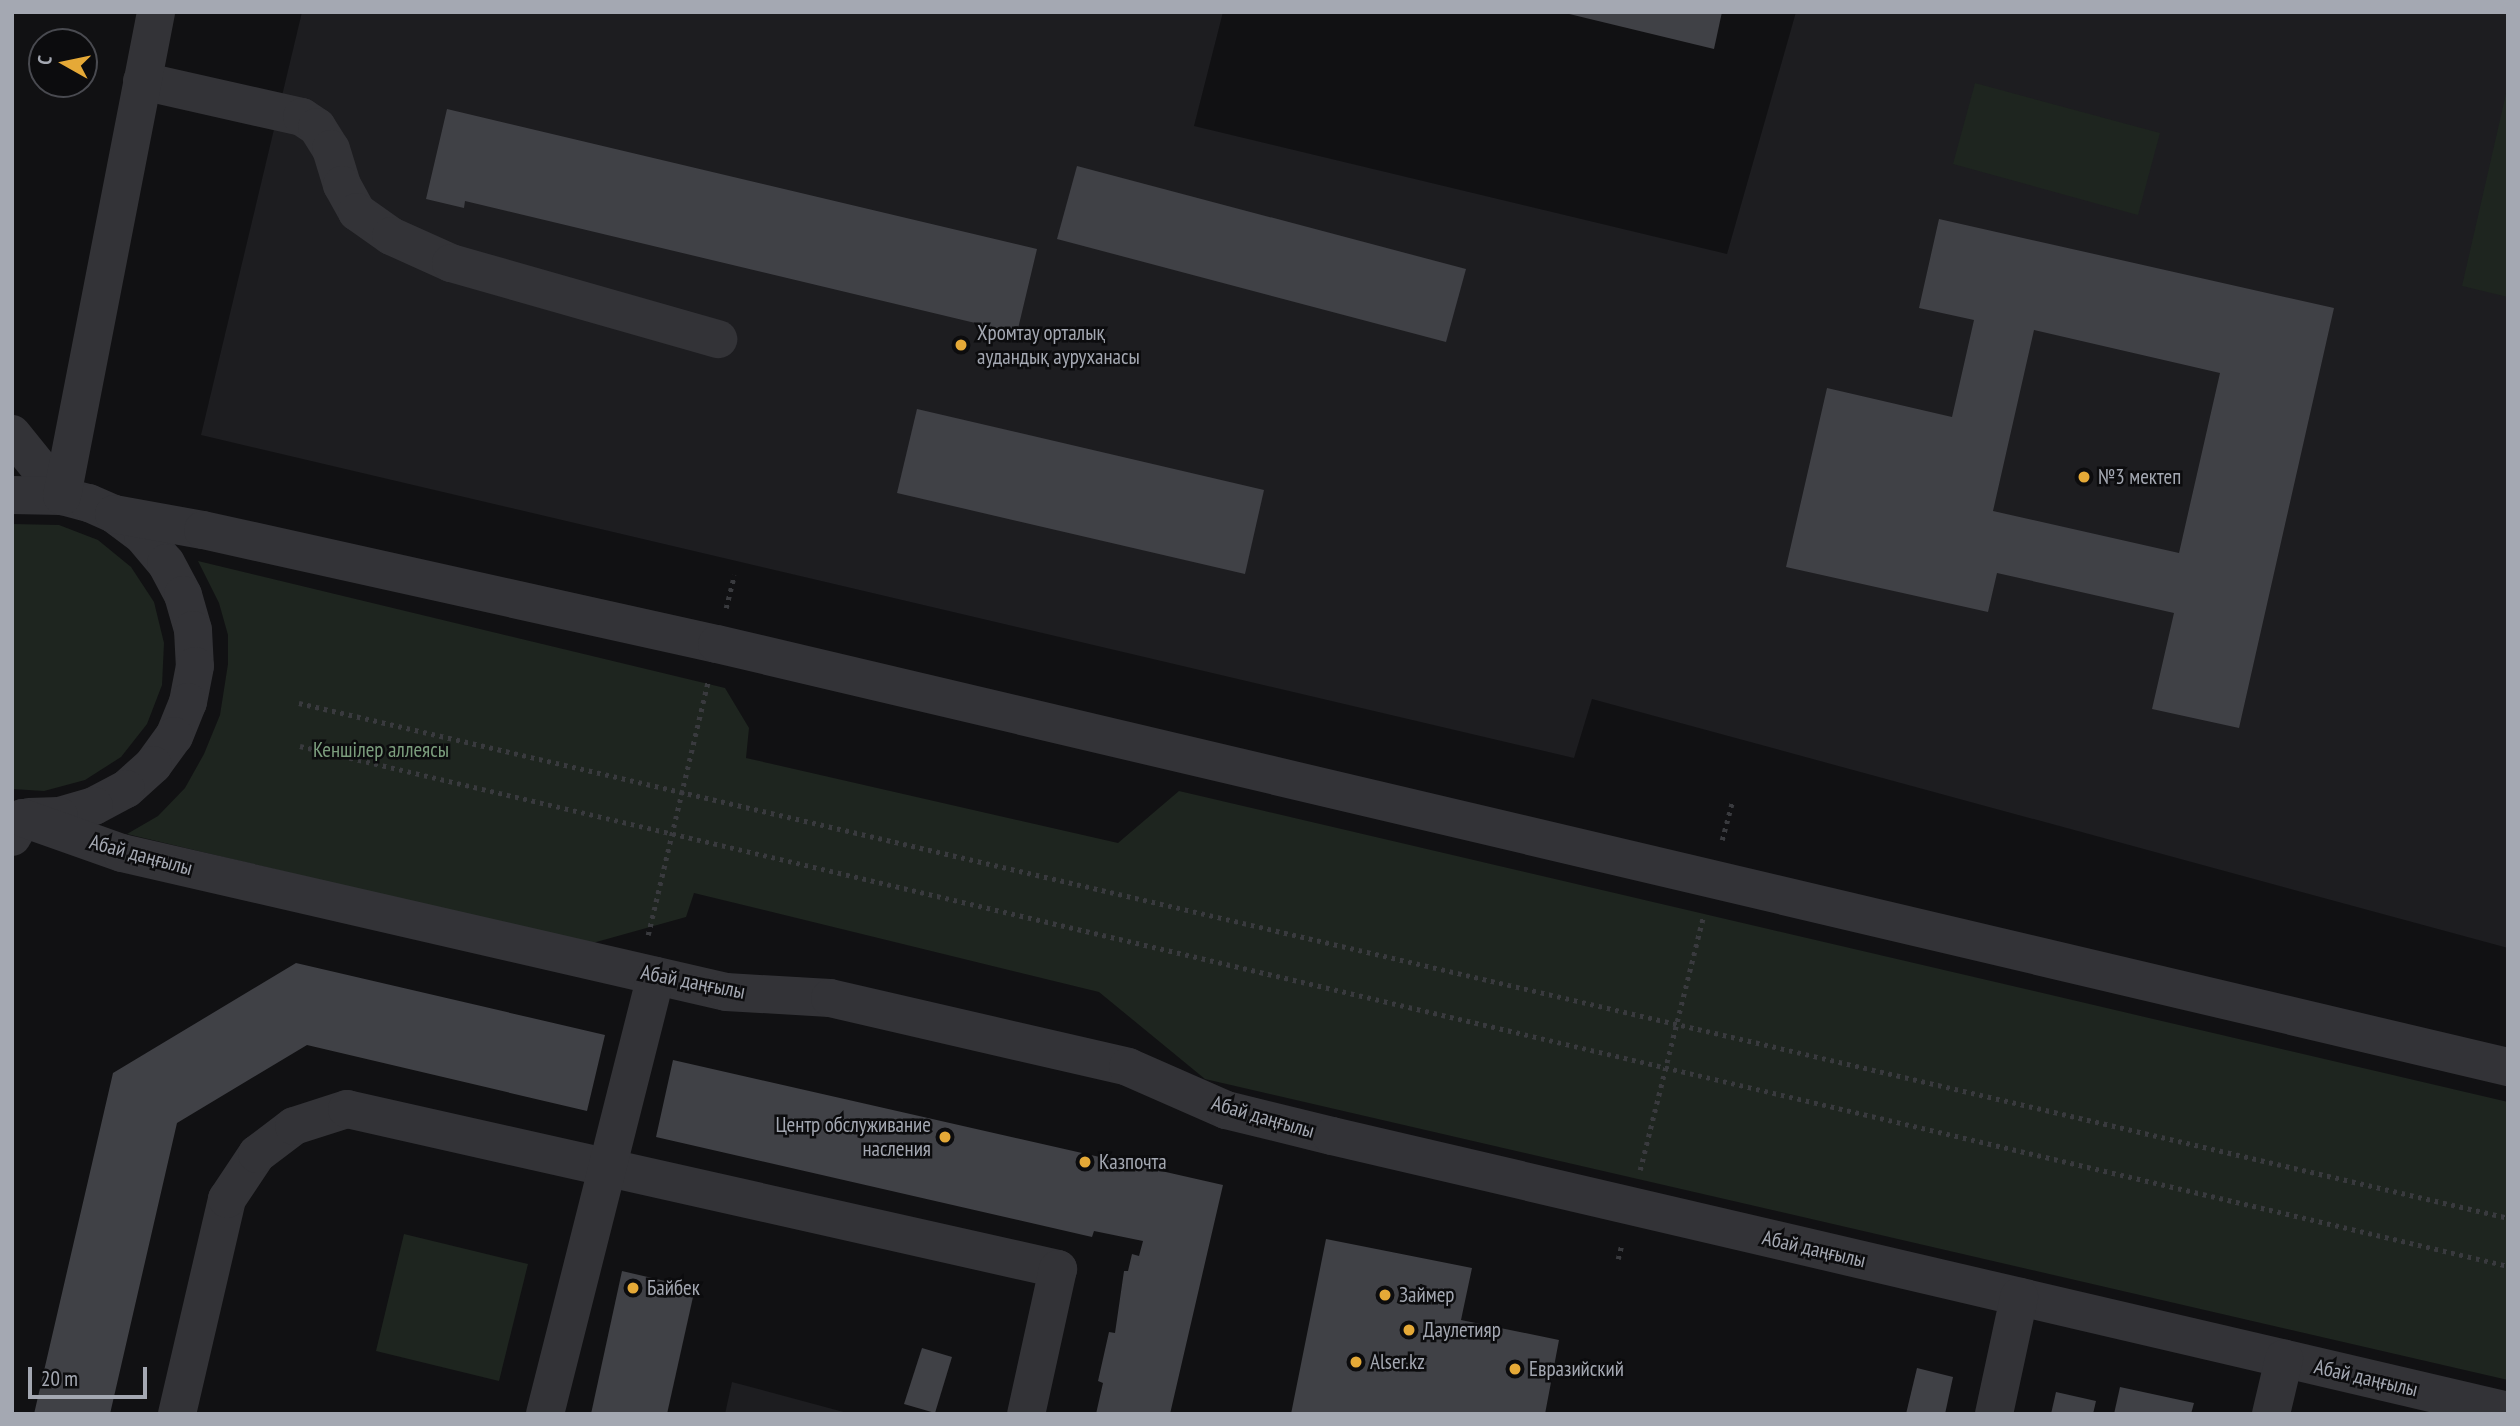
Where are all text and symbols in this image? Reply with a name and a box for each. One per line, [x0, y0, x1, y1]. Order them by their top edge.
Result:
north arrow [28, 28, 98, 98]
text: С [32, 54, 57, 66]
place label: Хромтау орталық аудандық ауруханасы [977, 320, 1140, 370]
marker: Хромтау орталық аудандық ауруханасы [951, 335, 971, 355]
place label: №3 мектеп [2098, 464, 2181, 490]
marker: №3 мектеп [2076, 469, 2092, 485]
park label: Кеншілер аллеясы [313, 737, 449, 763]
street label: Абай даңғылы [87, 829, 195, 881]
street label: Абай даңғылы [639, 960, 747, 1004]
street label: Абай даңғылы [1209, 1090, 1317, 1144]
place label: Центр обслуживание насления [775, 1112, 931, 1162]
marker: Центр обслуживание насления [937, 1129, 953, 1145]
place label: Казпочта [1099, 1149, 1167, 1175]
marker: Казпочта [1077, 1154, 1093, 1170]
street label: Абай даңғылы [1760, 1225, 1868, 1273]
place label: Байбек [647, 1275, 700, 1301]
marker: Байбек [625, 1280, 641, 1296]
place label: Займер [1399, 1282, 1455, 1308]
marker: Займер [1377, 1287, 1393, 1303]
place label: Даулетияр [1423, 1317, 1501, 1343]
marker: Даулетияр [1401, 1322, 1417, 1338]
place label: Alser.kz [1370, 1349, 1425, 1375]
scale bar [32, 1352, 150, 1396]
marker: Alser.kz [1348, 1354, 1364, 1370]
street label: Абай даңғылы [2312, 1354, 2420, 1402]
place label: Евразийский [1529, 1356, 1624, 1382]
marker: Евразийский [1507, 1361, 1523, 1377]
text: 20 m [41, 1365, 78, 1392]

